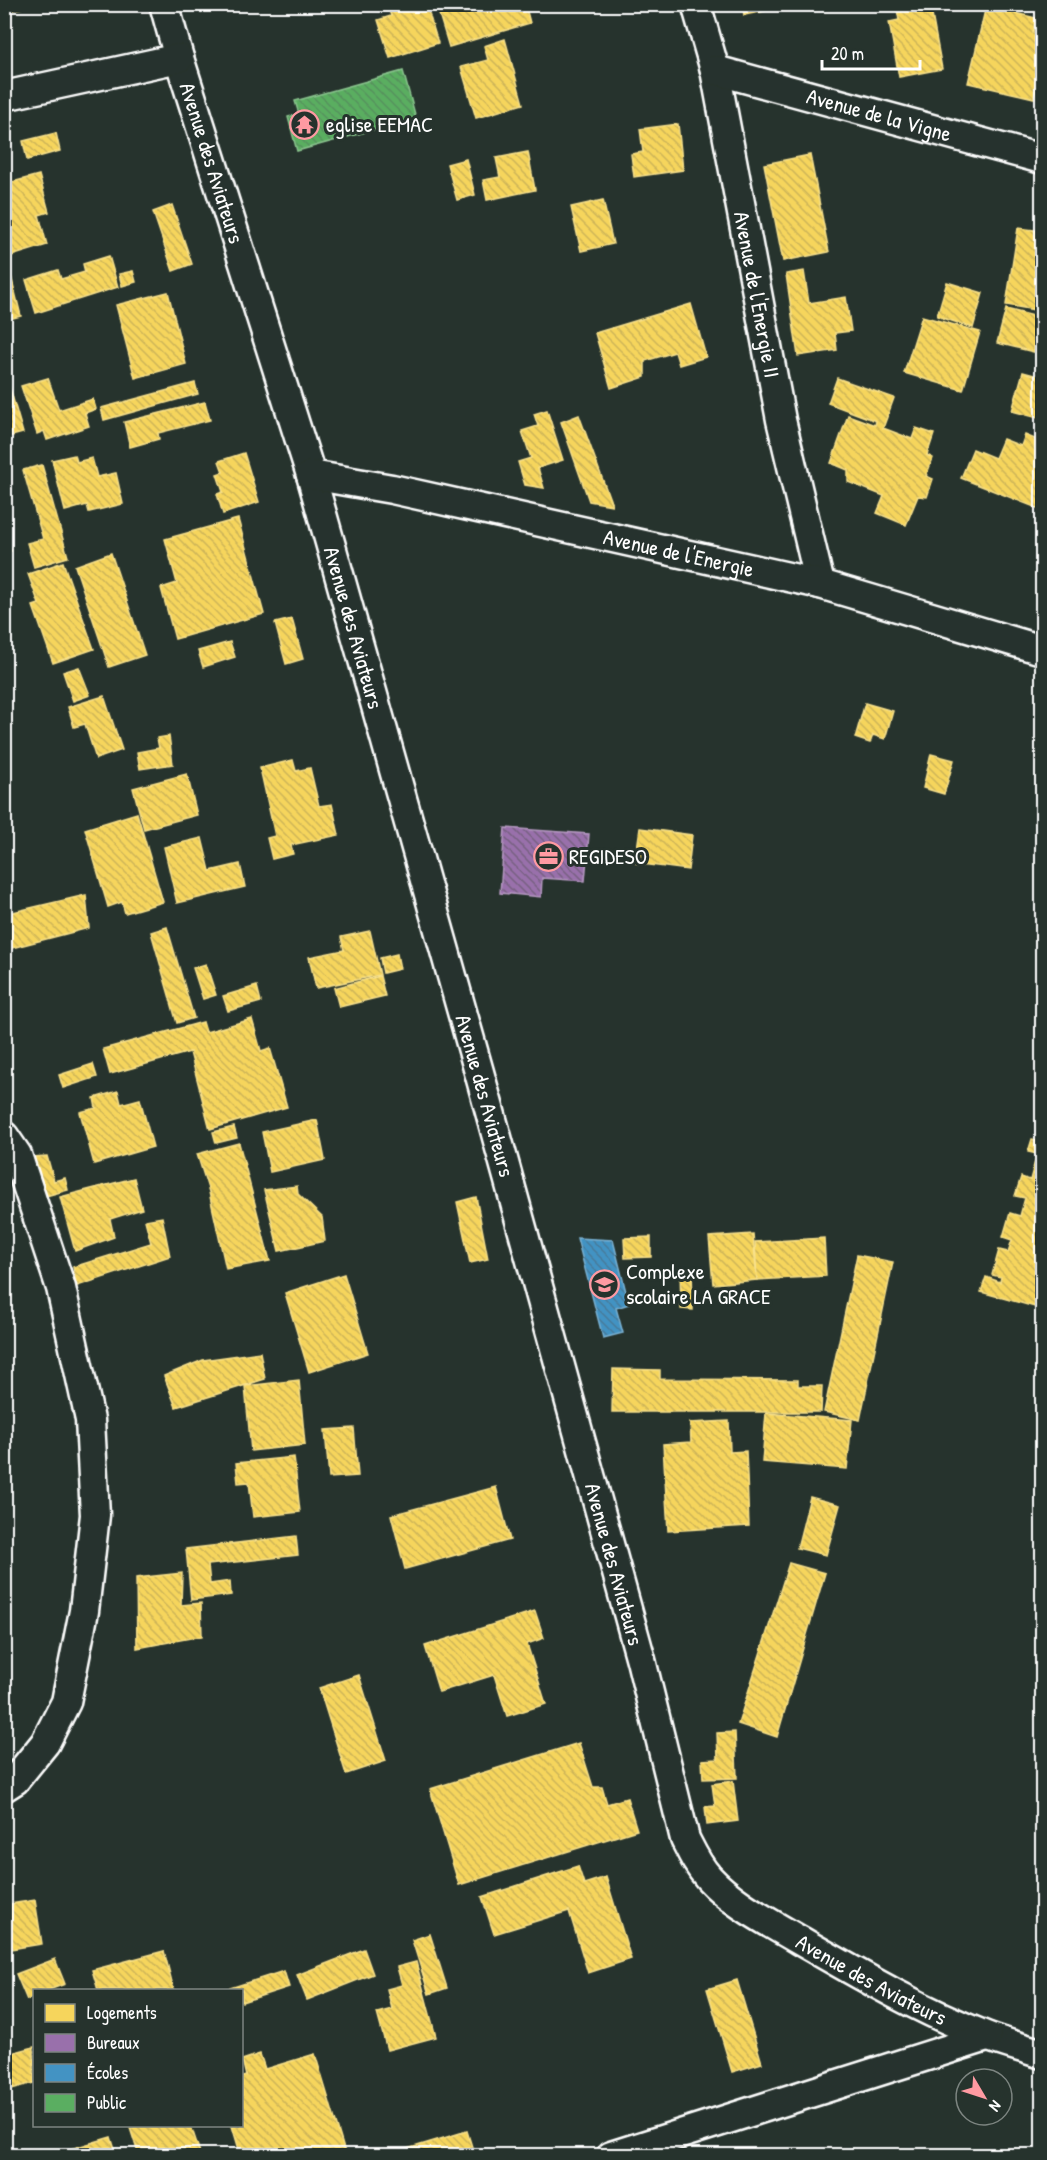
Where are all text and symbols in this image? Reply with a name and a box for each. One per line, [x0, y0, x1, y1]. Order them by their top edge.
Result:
scale bar [822, 33, 920, 71]
text: 20 m [831, 41, 864, 66]
street label: Avenue des Aviateurs [173, 79, 252, 247]
street label: Avenue de la Vigne [803, 81, 955, 149]
temple icon: eglise EEMAC [289, 108, 321, 140]
place label: eglise EEMAC [326, 109, 433, 139]
street label: Avenue de l'Energie II [727, 209, 788, 380]
street label: Avenue de l'Energie [601, 521, 757, 584]
street label: Avenue des Aviateurs [317, 543, 391, 712]
office icon: REGIDESO [532, 840, 564, 872]
place label: REGIDESO [569, 841, 647, 871]
street label: Avenue des Aviateurs [449, 1011, 522, 1180]
place label: Complexe scolaire LA GRACE [626, 1256, 771, 1311]
school or university icon: Complexe scolaire LA GRACE [589, 1268, 621, 1300]
street label: Avenue des Aviateurs [578, 1480, 651, 1649]
street label: Avenue des Aviateurs [791, 1926, 952, 2032]
legend [33, 1989, 243, 2127]
text: Logements [87, 2000, 157, 2025]
text: Bureaux [87, 2030, 140, 2055]
text: Écoles [87, 2060, 128, 2085]
north arrow [954, 2067, 1014, 2127]
text: Public [87, 2090, 126, 2115]
text: N [984, 2096, 1007, 2117]

